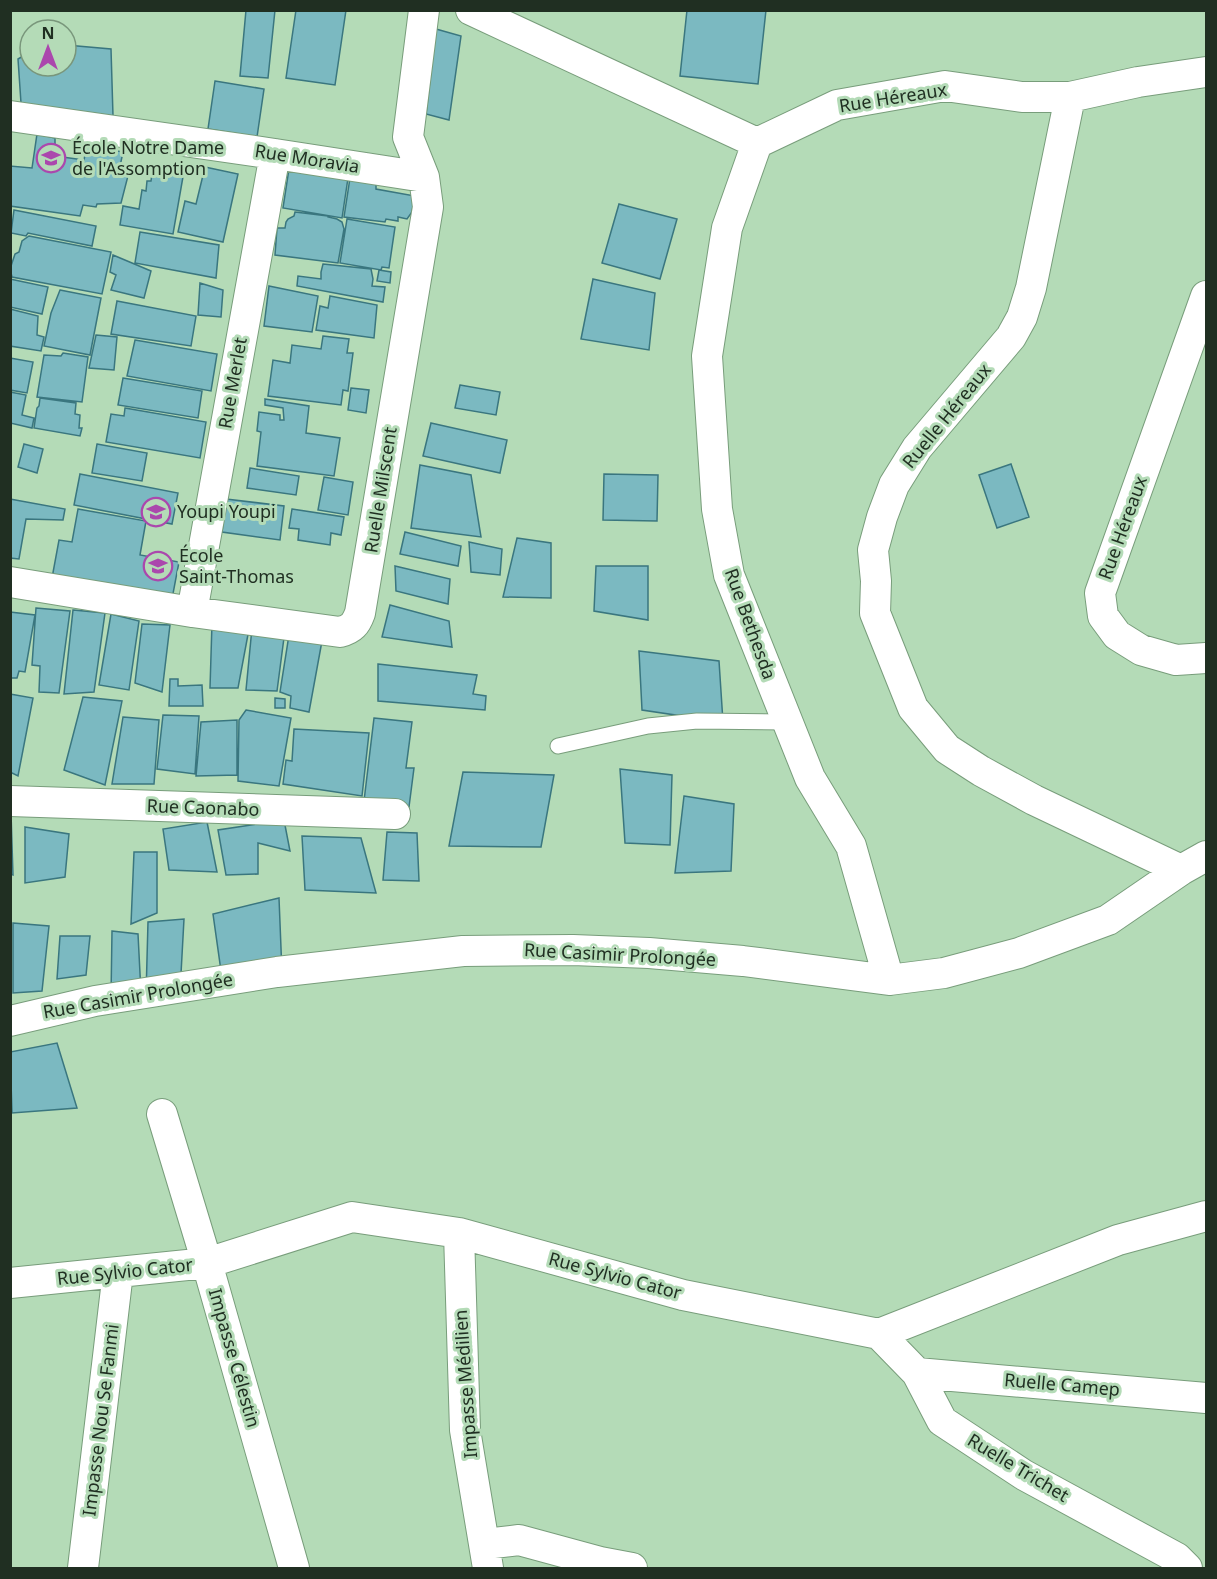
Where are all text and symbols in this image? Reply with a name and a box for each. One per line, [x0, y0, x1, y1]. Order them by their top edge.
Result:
north arrow [18, 18, 78, 78]
text: N [41, 22, 55, 44]
street label: Rue Héreaux [837, 77, 949, 117]
place label: École Notre Dame de l'Assomption [72, 135, 224, 180]
street label: Rue Moravia [253, 138, 361, 178]
school or university icon: École Notre Dame de l'Assomption [35, 142, 67, 174]
street label: Rue Merlet [212, 335, 252, 430]
street label: Ruelle Héreaux [897, 358, 996, 473]
street label: Ruelle Milscent [358, 425, 402, 555]
street label: Rue Héreaux [1092, 472, 1152, 583]
school or university icon: Youpi Youpi [140, 496, 172, 528]
place label: Youpi Youpi [177, 499, 276, 523]
place label: École Saint-Thomas [179, 543, 294, 588]
school or university icon: École Saint-Thomas [142, 550, 174, 582]
street label: Rue Bethesda [720, 565, 782, 683]
street label: Rue Caonabo [146, 793, 260, 821]
street label: Rue Casimir Prolongée [523, 937, 717, 971]
street label: Rue Casimir Prolongée [41, 966, 235, 1024]
street label: Rue Sylvio Cator [546, 1246, 685, 1304]
street label: Rue Sylvio Cator [56, 1252, 195, 1290]
street label: Impasse Célestin [204, 1285, 266, 1430]
street label: Impasse Médilien [448, 1309, 482, 1459]
street label: Impasse Nou Se Fanmi [76, 1322, 124, 1517]
street label: Ruelle Camep [1003, 1367, 1121, 1401]
street label: Ruelle Trichet [963, 1427, 1074, 1507]

